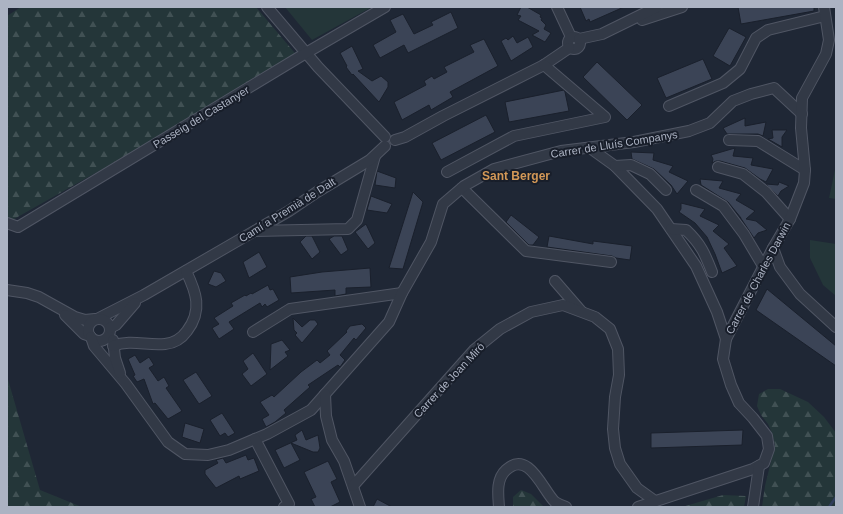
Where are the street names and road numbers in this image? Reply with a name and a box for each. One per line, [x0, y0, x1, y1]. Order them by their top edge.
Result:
street label: Passeig del Castanyer [151, 83, 252, 150]
street label: Carrer de Lluís Companys [550, 128, 679, 160]
street label: Camí a Premià de Dalt [237, 175, 337, 245]
street label: Carrer de Charles Darwin [723, 220, 793, 336]
street label: Carrer de Joan Miró [411, 340, 487, 420]

